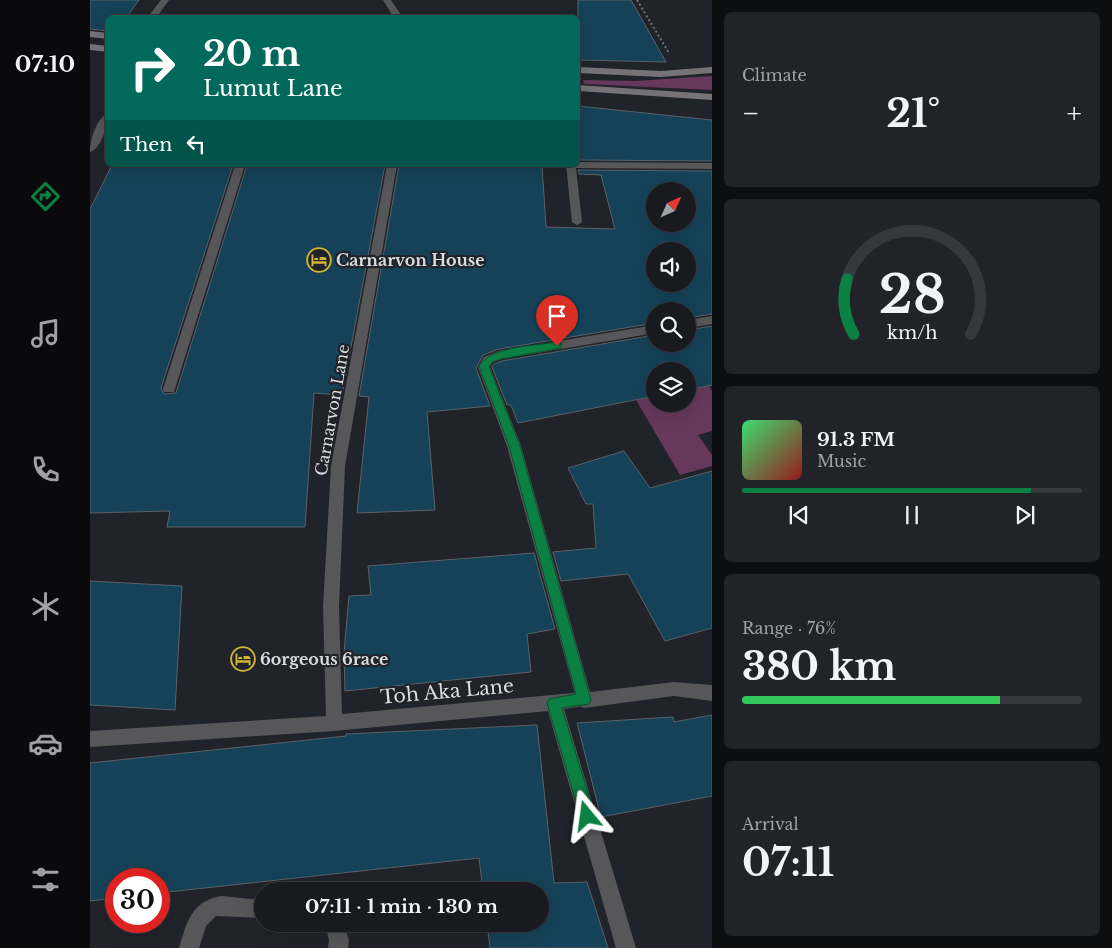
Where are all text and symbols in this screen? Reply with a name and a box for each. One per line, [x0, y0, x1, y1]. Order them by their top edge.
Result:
text: 20 m [203, 32, 300, 75]
icon: right [120, 35, 185, 100]
text: 07:10 [15, 51, 75, 78]
text: Climate [742, 65, 807, 85]
text: Lumut Lane [203, 75, 343, 102]
text: 21° [886, 90, 940, 137]
text: − [742, 96, 760, 131]
text: + [1067, 96, 1082, 131]
icon: left [182, 130, 210, 158]
text: Then [120, 133, 172, 156]
icon: directions [28, 179, 63, 214]
north arrow [646, 182, 696, 232]
map controls [646, 182, 696, 412]
button: sound [646, 242, 696, 292]
hotel icon: Carnarvon House [306, 247, 332, 273]
place label: Carnarvon House [336, 250, 485, 270]
text: 28 [879, 263, 945, 327]
pin [536, 295, 578, 346]
icon: arrive [543, 302, 571, 330]
button: search [646, 302, 696, 352]
icon: music [28, 316, 63, 351]
text: km/h [887, 322, 937, 344]
street label: Carnarvon Lane [311, 343, 353, 477]
button: layers [646, 362, 696, 412]
text: 91.3 FM [817, 428, 895, 451]
text: Music [817, 451, 866, 471]
icon: phone [28, 452, 63, 487]
icon: previous [785, 501, 813, 529]
icon: pause [898, 501, 926, 529]
icon: next [1011, 501, 1039, 529]
icon: climate [28, 589, 63, 624]
text: Range · 76% [742, 618, 836, 638]
text: 380 km [742, 643, 896, 690]
hotel icon: 6orgeous 6race [230, 646, 256, 672]
place label: 6orgeous 6race [260, 649, 388, 669]
street label: Toh Aka Lane [379, 674, 515, 709]
icon: car [28, 726, 63, 761]
position arrow [560, 789, 612, 841]
text: Arrival [742, 814, 799, 834]
text: 07:11 [742, 839, 834, 886]
icon: filters [28, 862, 63, 897]
speed limit sign: 30 [105, 868, 170, 933]
text: 07:11 · 1 min · 130 m [305, 895, 498, 918]

